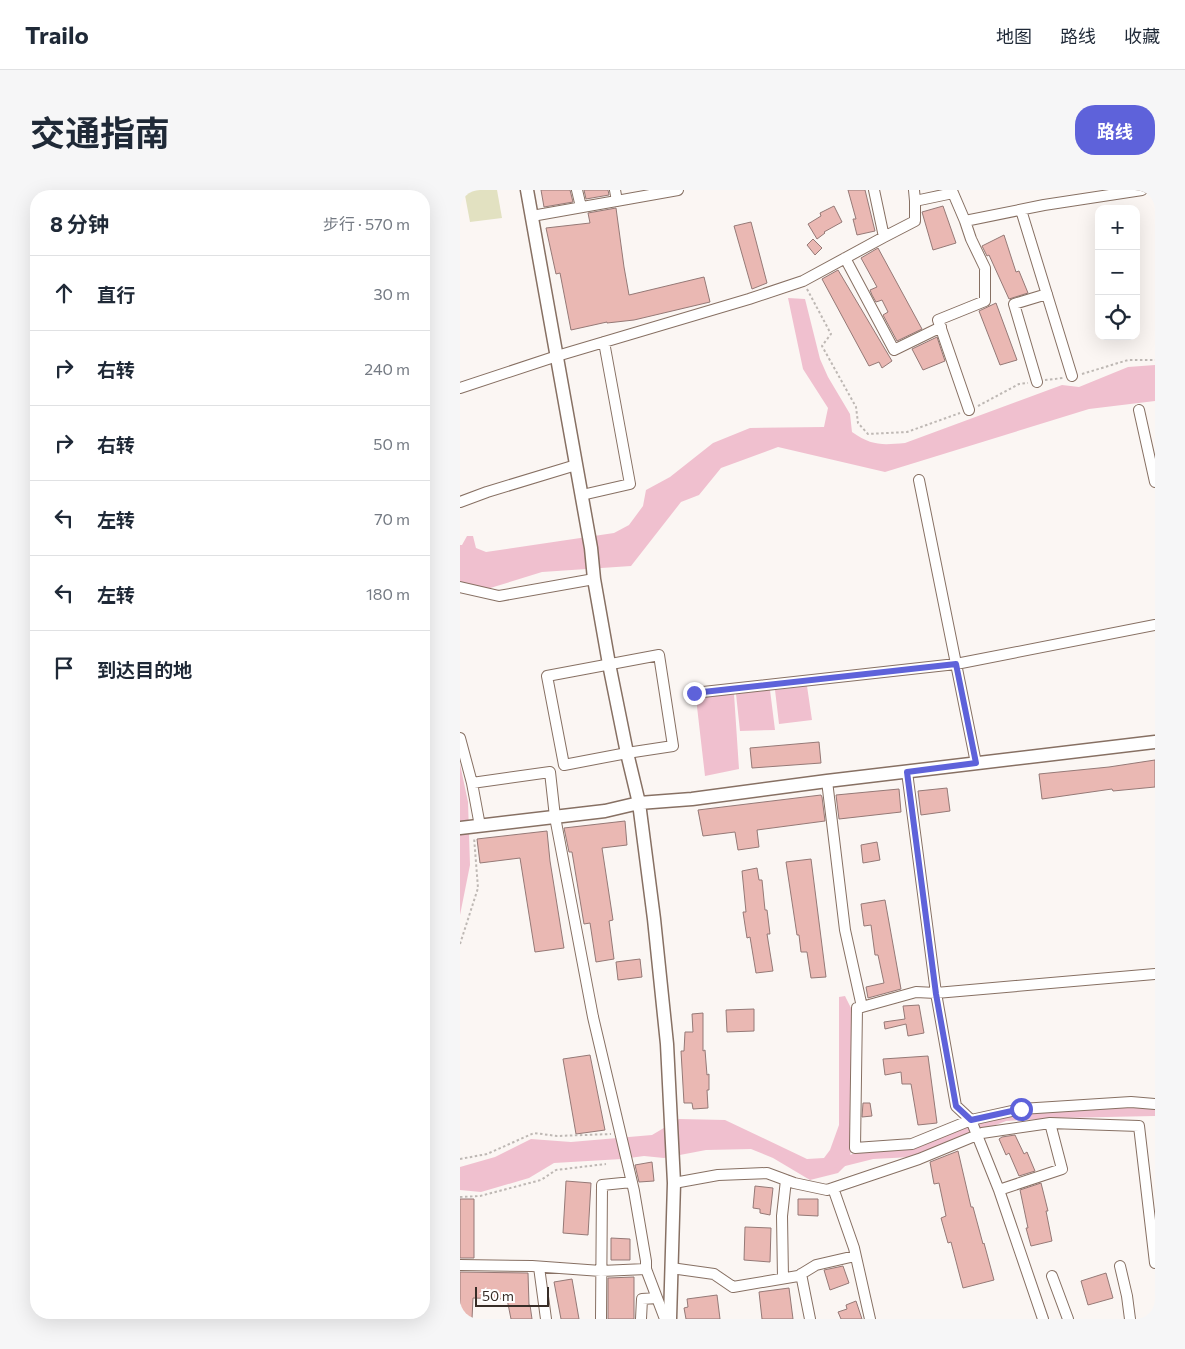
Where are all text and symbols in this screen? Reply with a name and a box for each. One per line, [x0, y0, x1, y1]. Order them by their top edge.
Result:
text: Trailo [25, 20, 89, 49]
text: 地图 [996, 25, 1032, 47]
text: 路线 [1060, 25, 1096, 47]
text: 收藏 [1124, 25, 1160, 47]
button: 路线 [1075, 105, 1155, 155]
text: 交通指南 [30, 110, 170, 153]
map controls [1095, 205, 1140, 340]
button: + [1095, 205, 1140, 250]
text: 8 分钟 [50, 211, 109, 236]
text: 步行 · 570 m [323, 214, 410, 233]
button: − [1095, 250, 1140, 295]
icon: ahead [50, 279, 78, 307]
text: 直行 [97, 283, 135, 306]
text: 30 m [373, 284, 410, 303]
button: locate [1095, 295, 1140, 340]
icon: right [50, 354, 78, 382]
text: 右转 [97, 358, 135, 381]
text: 240 m [364, 359, 410, 378]
icon: right [50, 429, 78, 457]
text: 右转 [97, 433, 135, 456]
text: 50 m [373, 434, 410, 453]
icon: left [50, 504, 78, 532]
text: 左转 [97, 508, 135, 531]
text: 70 m [374, 509, 410, 528]
icon: left [50, 579, 78, 607]
text: 左转 [97, 583, 135, 606]
text: 180 m [366, 584, 410, 603]
icon: arrive [50, 654, 78, 682]
text: 到达目的地 [97, 658, 192, 681]
route end [683, 682, 706, 705]
route start [1010, 1098, 1033, 1121]
scale bar [475, 1284, 549, 1307]
text: 50 m [482, 1287, 514, 1304]

